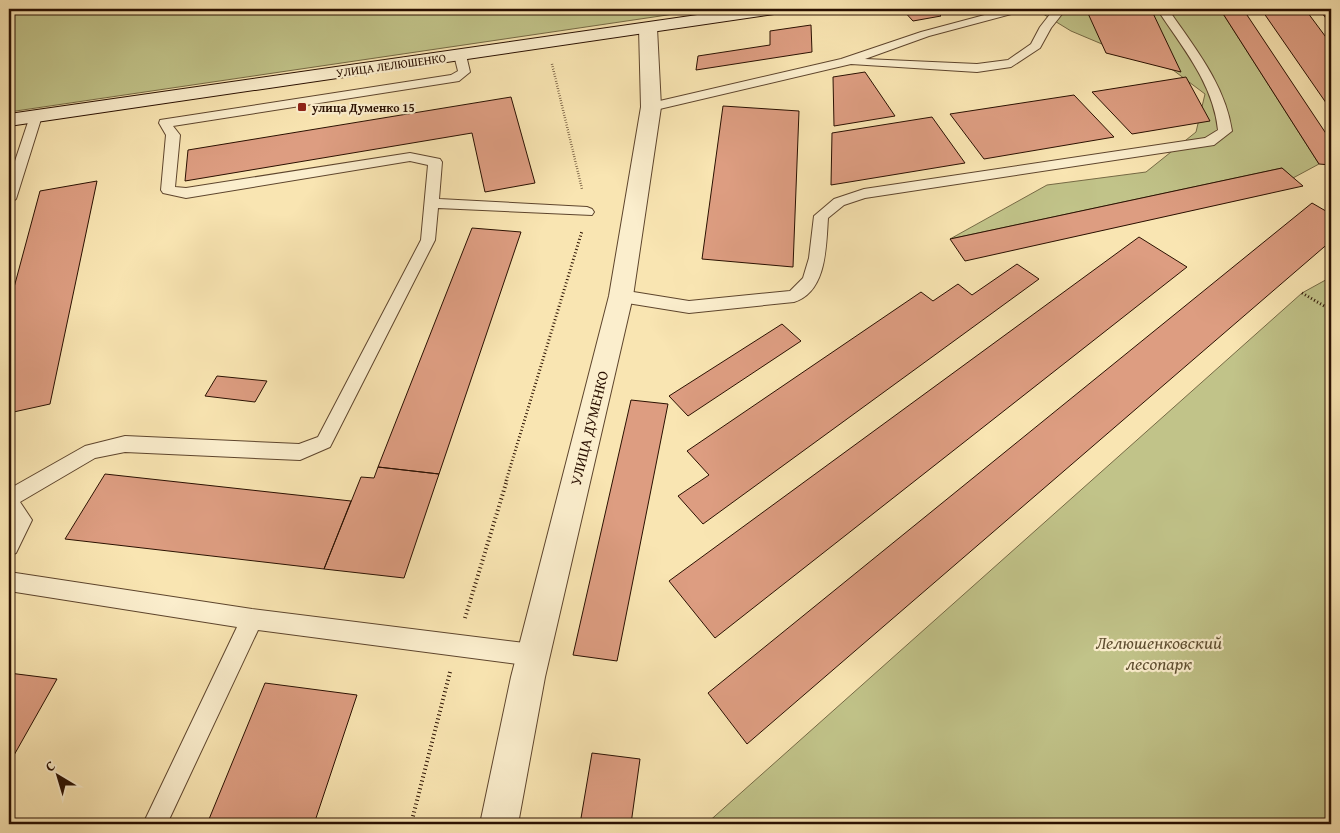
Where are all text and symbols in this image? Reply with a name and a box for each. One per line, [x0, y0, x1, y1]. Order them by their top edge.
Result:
street label: УЛИЦА ЛЕЛЮШЕНКО [335, 49, 447, 81]
place label: улица Думенко 15 [311, 99, 415, 116]
marker: улица Думенко 15 [296, 101, 308, 113]
street label: УЛИЦА ДУМЕНКО [565, 369, 613, 487]
park label: Лелюшенковский лесопарк [1096, 629, 1222, 677]
north arrow [32, 750, 82, 800]
text: С [41, 755, 59, 776]

